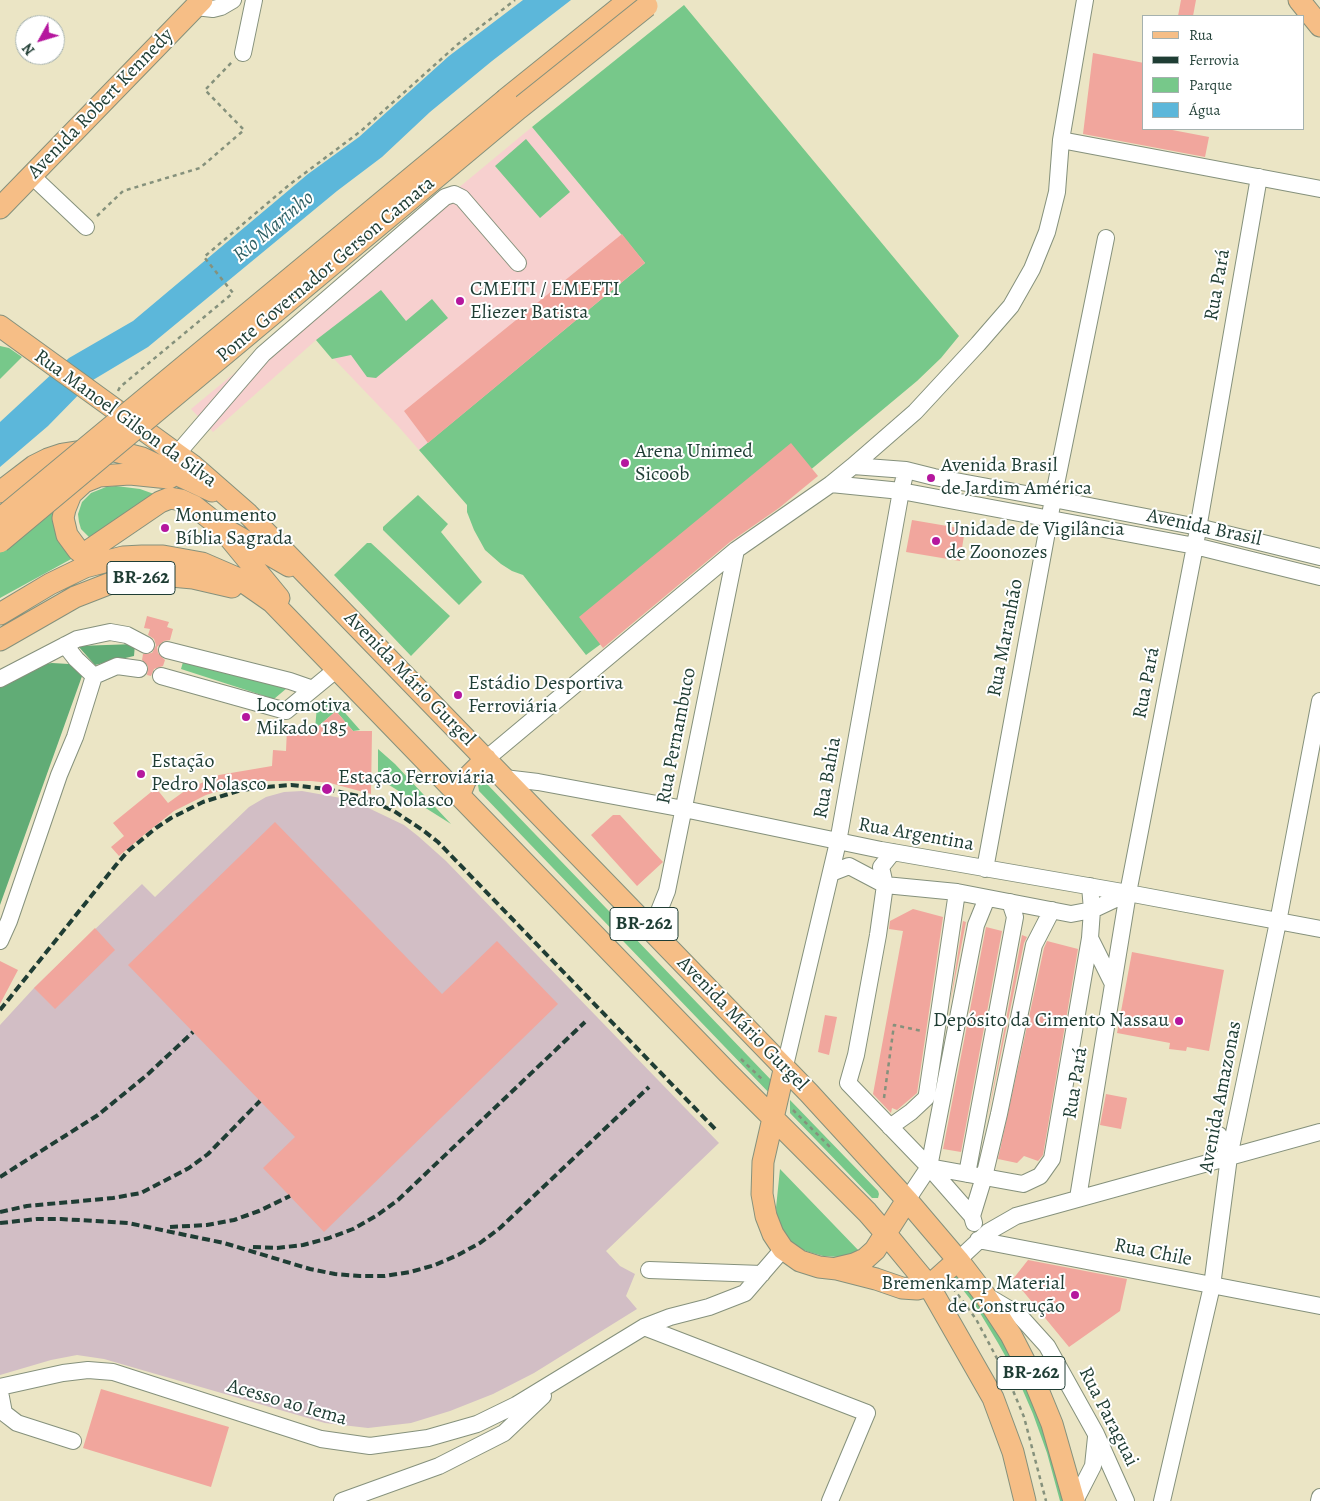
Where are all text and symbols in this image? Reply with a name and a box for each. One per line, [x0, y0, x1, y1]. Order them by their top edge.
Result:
north arrow [15, 15, 65, 65]
legend [1142, 15, 1305, 130]
street label: Avenida Robert Kennedy [23, 24, 179, 184]
text: Rua [1189, 25, 1213, 45]
text: N [18, 39, 39, 59]
text: Ferrovia [1189, 50, 1239, 70]
text: Parque [1189, 75, 1232, 95]
text: Água [1189, 100, 1220, 120]
street label: Ponte Governador Gerson Camata [212, 172, 440, 368]
water label: Rio Marinho [228, 186, 320, 268]
street label: Rua Pará [1200, 247, 1236, 323]
place label: CMEITI / EMEFTI Eliezer Batista [470, 278, 620, 325]
marker: CMEITI / EMEFTI Eliezer Batista [454, 295, 466, 307]
street label: Rua Manoel Gilson da Silva [29, 345, 221, 493]
place label: Arena Unimed Sicoob [635, 440, 753, 487]
place label: Avenida Brasil de Jardim América [941, 454, 1092, 501]
marker: Arena Unimed Sicoob [619, 457, 631, 469]
marker: Avenida Brasil de Jardim América [925, 472, 937, 484]
place label: Monumento Bíblia Sagrada [175, 504, 293, 551]
street label: Avenida Brasil [1145, 504, 1263, 552]
place label: Unidade de Vigilância de Zoonozes [946, 518, 1124, 565]
marker: Monumento Bíblia Sagrada [159, 522, 171, 534]
marker: Unidade de Vigilância de Zoonozes [930, 535, 942, 547]
road number: BR-262 [107, 562, 175, 594]
street label: Rua Maranhão [983, 577, 1029, 699]
street label: Avenida Mário Gurgel [339, 607, 479, 751]
street label: Rua Pará [1128, 645, 1166, 721]
street label: Rua Pernambuco [652, 666, 702, 806]
place label: Estádio Desportiva Ferroviária [468, 672, 623, 719]
marker: Estádio Desportiva Ferroviária [452, 689, 464, 701]
place label: Locomotiva Mikado 185 [256, 694, 351, 741]
marker: Locomotiva Mikado 185 [240, 711, 252, 723]
street label: Rua Bahia [809, 735, 847, 821]
place label: Estação Pedro Nolasco [151, 750, 267, 797]
place label: Estação Ferroviária Pedro Nolasco [338, 766, 495, 813]
marker: Estação Pedro Nolasco [135, 768, 147, 780]
marker: Estação Ferroviária Pedro Nolasco [320, 782, 334, 796]
street label: Rua Argentina [856, 813, 976, 857]
road number: BR-262 [610, 908, 678, 941]
street label: Avenida Mário Gurgel [672, 952, 812, 1096]
place label: Depósito da Cimento Nassau [933, 1009, 1169, 1033]
marker: Depósito da Cimento Nassau [1173, 1015, 1185, 1027]
street label: Avenida Amazonas [1195, 1019, 1247, 1175]
street label: Rua Pará [1058, 1045, 1094, 1121]
street label: Rua Chile [1112, 1234, 1194, 1272]
place label: Bremenkamp Material de Construção [881, 1272, 1065, 1319]
marker: Bremenkamp Material de Construção [1069, 1289, 1081, 1301]
road number: BR-262 [997, 1356, 1065, 1390]
street label: Rua Paraguai [1073, 1363, 1143, 1471]
street label: Acesso ao Iema [224, 1374, 350, 1432]

